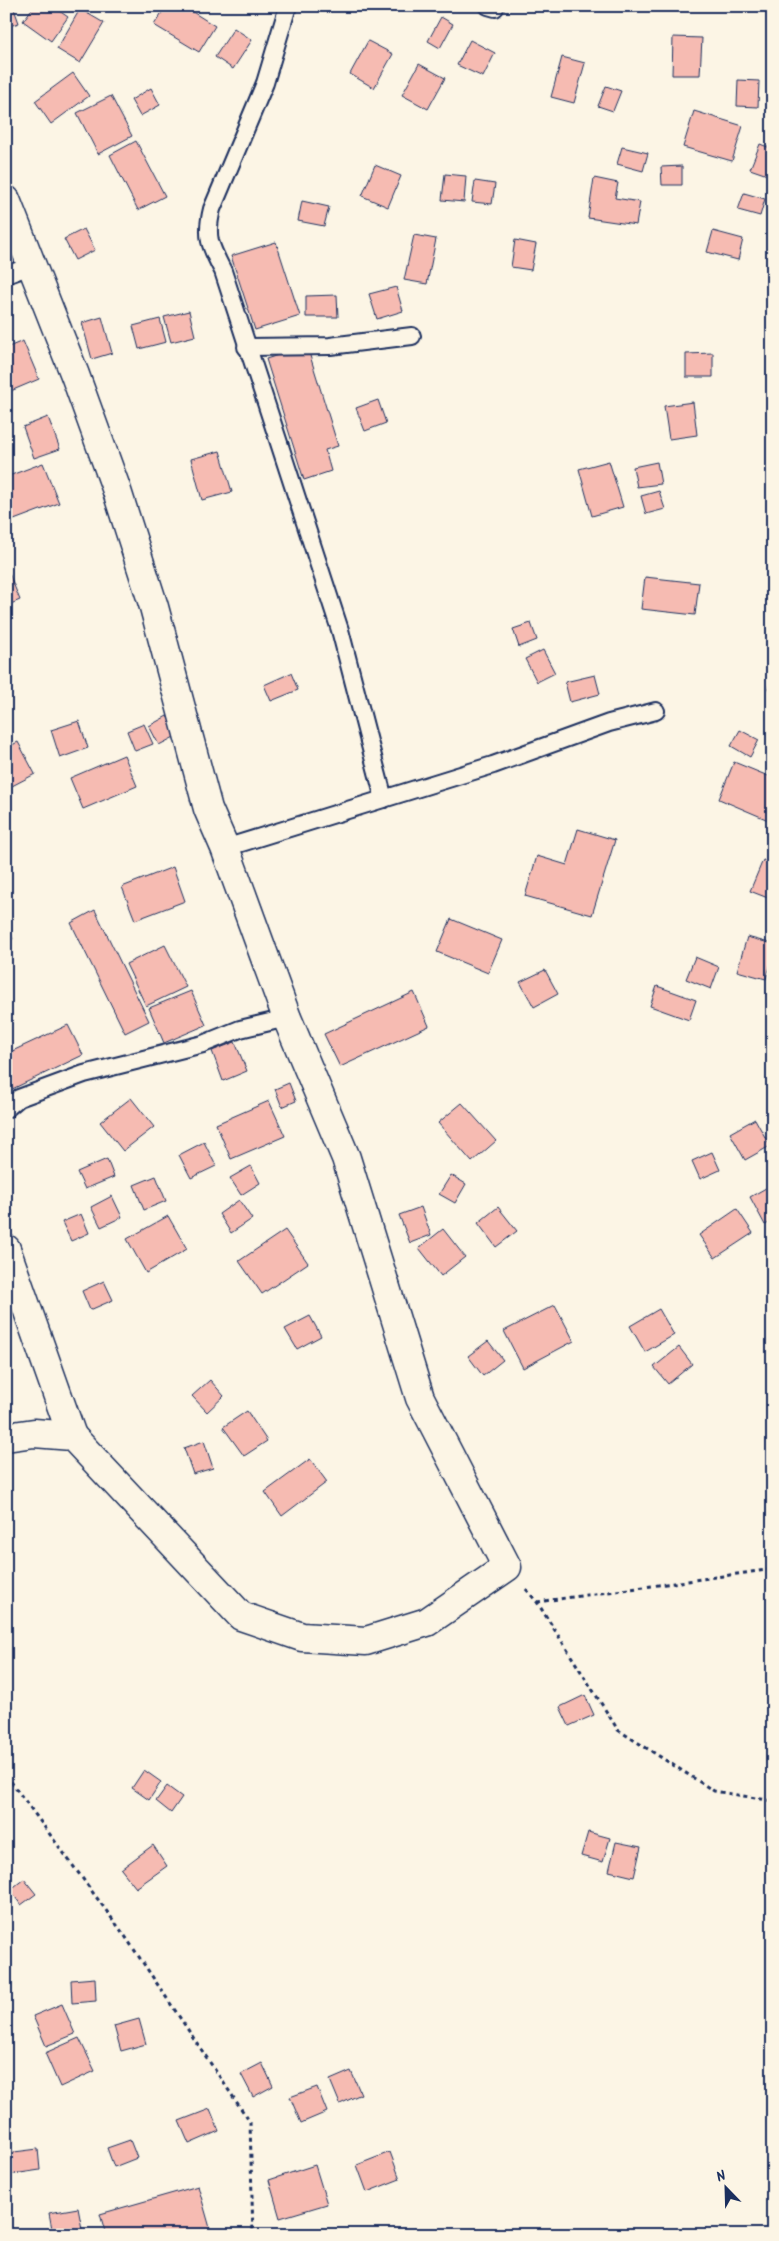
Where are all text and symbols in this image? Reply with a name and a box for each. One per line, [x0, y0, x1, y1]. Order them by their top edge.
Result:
north arrow [702, 2164, 752, 2214]
text: N [713, 2165, 730, 2189]

